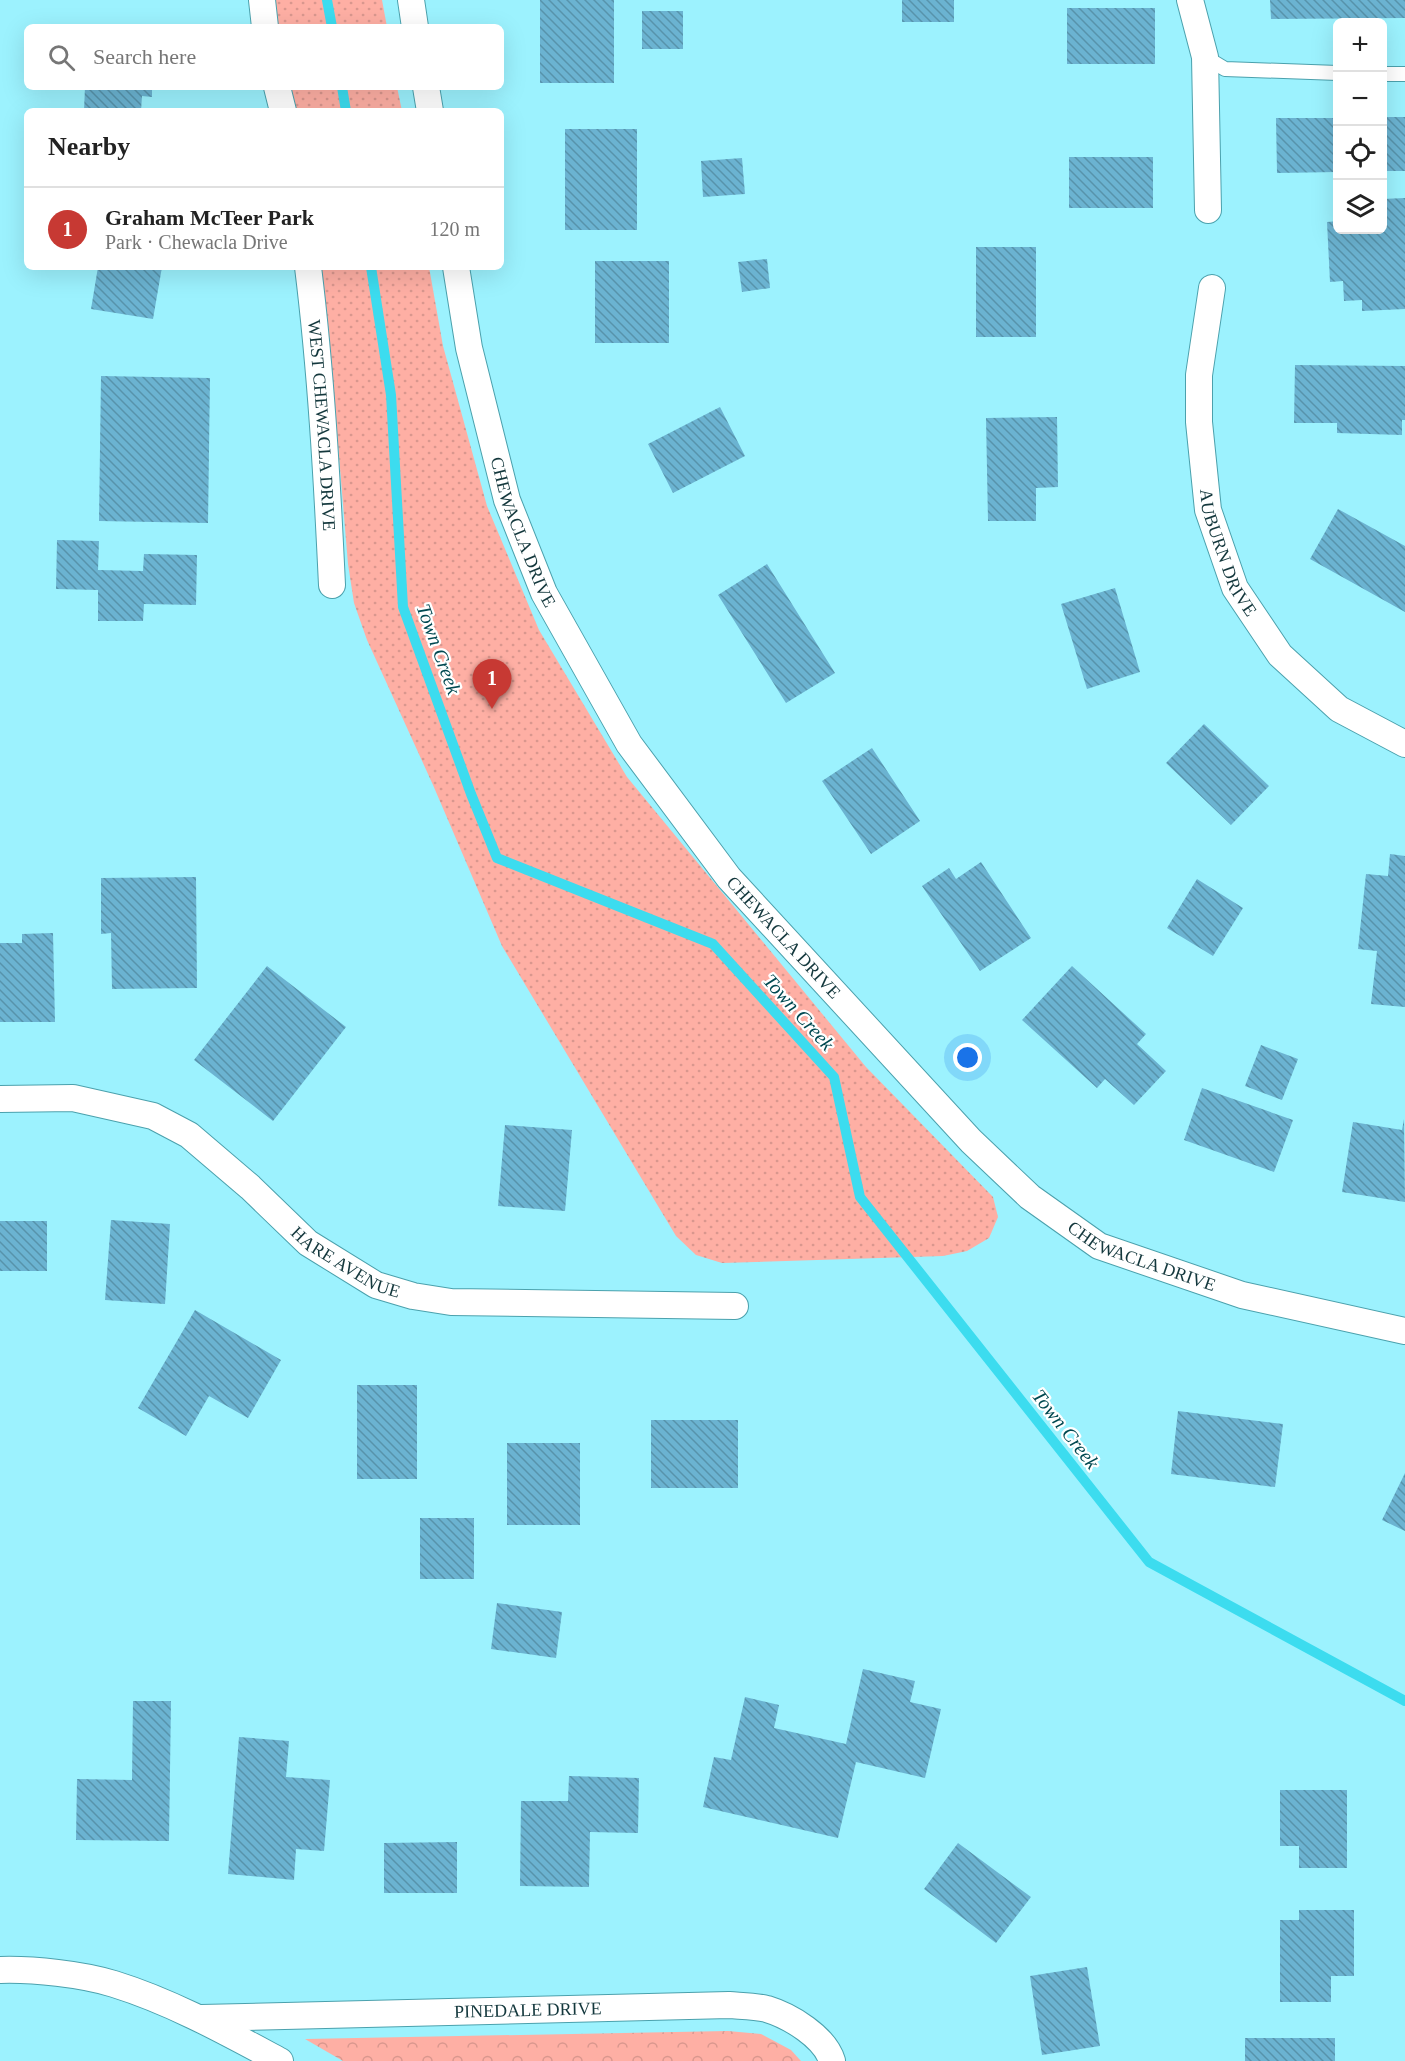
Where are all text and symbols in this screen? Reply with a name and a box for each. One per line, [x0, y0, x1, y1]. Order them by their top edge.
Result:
map controls [1333, 18, 1387, 234]
button: + [1333, 18, 1387, 72]
search box [24, 24, 504, 90]
icon: search [45, 41, 78, 74]
text: Search here [93, 44, 196, 69]
button: − [1333, 72, 1387, 126]
button: locate [1333, 126, 1387, 180]
text: Nearby [48, 132, 130, 161]
button: layers [1333, 180, 1387, 234]
text: Graham McTeer Park [105, 205, 314, 230]
text: 1 [63, 218, 73, 240]
text: 120 m [429, 218, 480, 240]
text: Park · Chewacla Drive [105, 231, 288, 253]
street label: WEST CHEWACLA DRIVE [304, 319, 339, 532]
street label: CHEWACLA DRIVE [487, 455, 560, 611]
street label: AUBURN DRIVE [1196, 488, 1261, 620]
water label: Town Creek [412, 601, 466, 698]
pin: 1 [472, 660, 512, 709]
street label: CHEWACLA DRIVE [723, 872, 845, 1003]
water label: Town Creek [759, 969, 840, 1055]
your location [953, 1043, 982, 1072]
street label: CHEWACLA DRIVE [1064, 1217, 1218, 1295]
street label: HARE AVENUE [287, 1222, 403, 1302]
water label: Town Creek [1028, 1385, 1104, 1474]
street label: PINEDALE DRIVE [454, 1998, 602, 2022]

